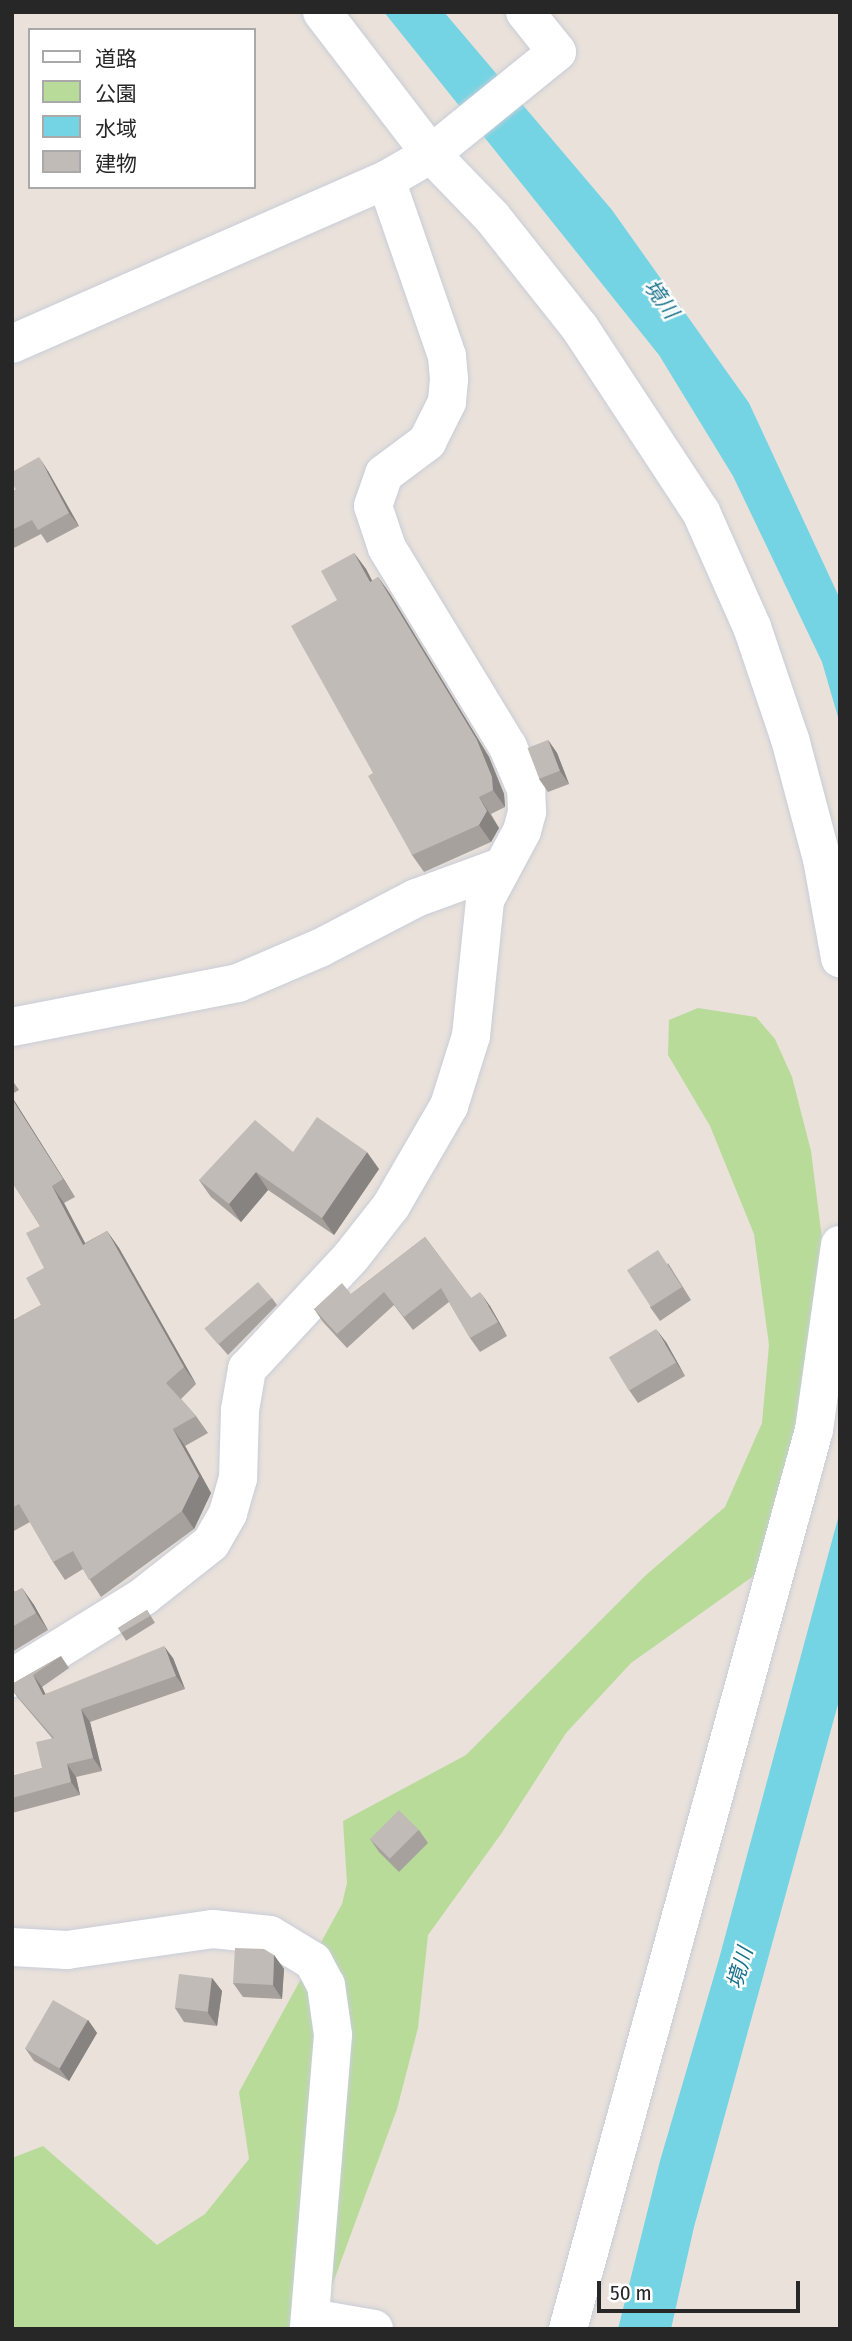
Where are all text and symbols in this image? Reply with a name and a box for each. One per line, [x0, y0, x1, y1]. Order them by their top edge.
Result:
legend [28, 28, 256, 189]
text: 道路 [95, 46, 137, 72]
text: 公園 [95, 81, 137, 107]
text: 水域 [95, 116, 137, 142]
text: 建物 [95, 151, 137, 177]
water label: 境川 [638, 275, 684, 323]
water label: 境川 [722, 1944, 758, 1992]
scale bar [600, 2268, 803, 2312]
text: 50 m [610, 2280, 652, 2306]

